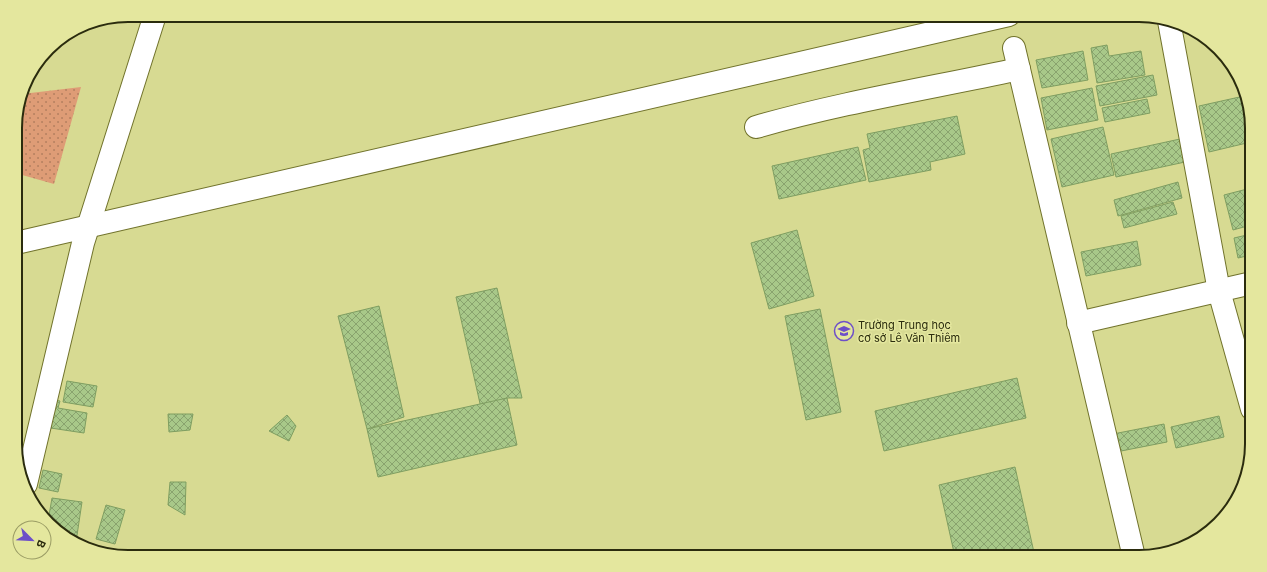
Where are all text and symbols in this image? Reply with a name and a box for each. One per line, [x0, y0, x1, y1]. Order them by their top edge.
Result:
place label: Trường Trung học cơ sở Lê Văn Thiêm [858, 318, 960, 345]
school or university icon: Trường Trung học cơ sở Lê Văn Thiêm [833, 320, 855, 342]
north arrow [12, 520, 52, 560]
text: B [33, 538, 49, 550]

